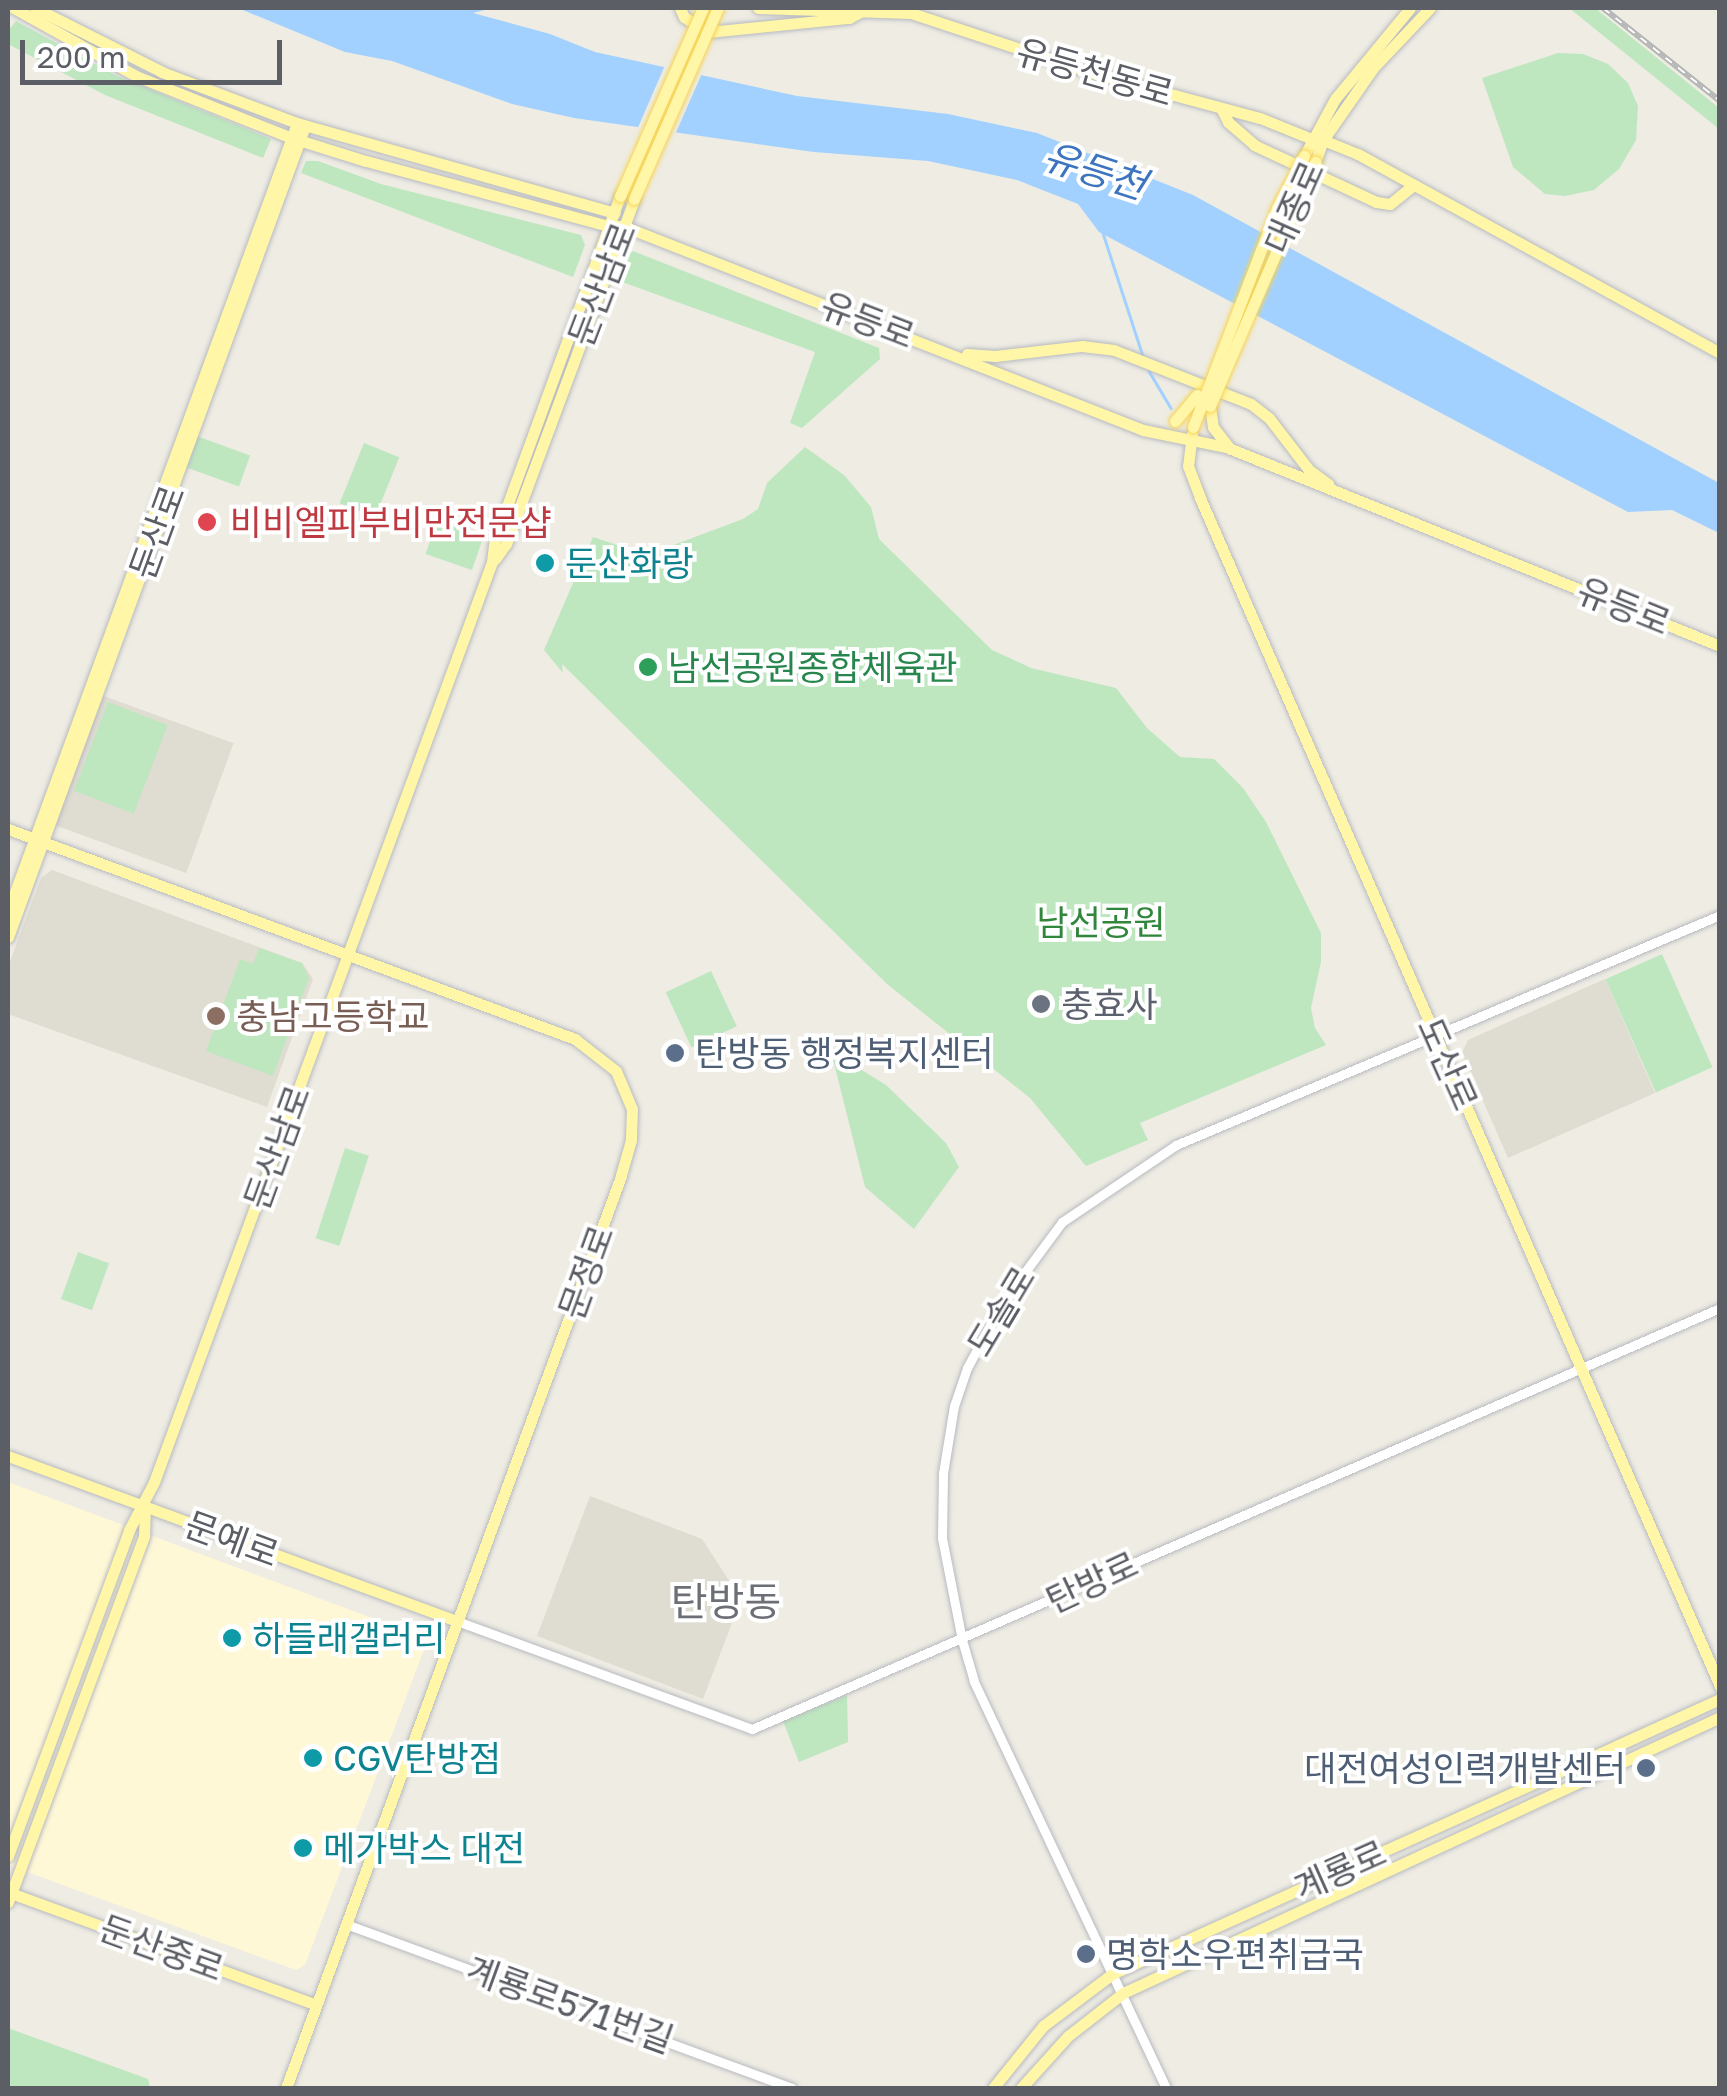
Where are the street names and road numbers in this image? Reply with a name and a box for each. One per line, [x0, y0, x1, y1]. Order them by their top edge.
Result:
street label: 유등천동로 [1012, 30, 1178, 114]
street label: 대종로 [1255, 154, 1333, 260]
street label: 둔산남로 [559, 216, 645, 352]
street label: 유등로 [815, 283, 921, 357]
street label: 둔산로 [121, 479, 193, 585]
street label: 유등로 [1571, 568, 1677, 644]
street label: 도산로 [1409, 1011, 1487, 1117]
street label: 둔산남로 [235, 1079, 319, 1215]
street label: 문정로 [550, 1219, 622, 1325]
street label: 도솔로 [958, 1259, 1044, 1363]
street label: 문예로 [179, 1503, 285, 1575]
street label: 탄방로 [1039, 1543, 1145, 1621]
street label: 계룡로 [1287, 1831, 1393, 1909]
street label: 둔산중로 [94, 1906, 230, 1990]
street label: 계룡로571번길 [461, 1947, 679, 2061]

